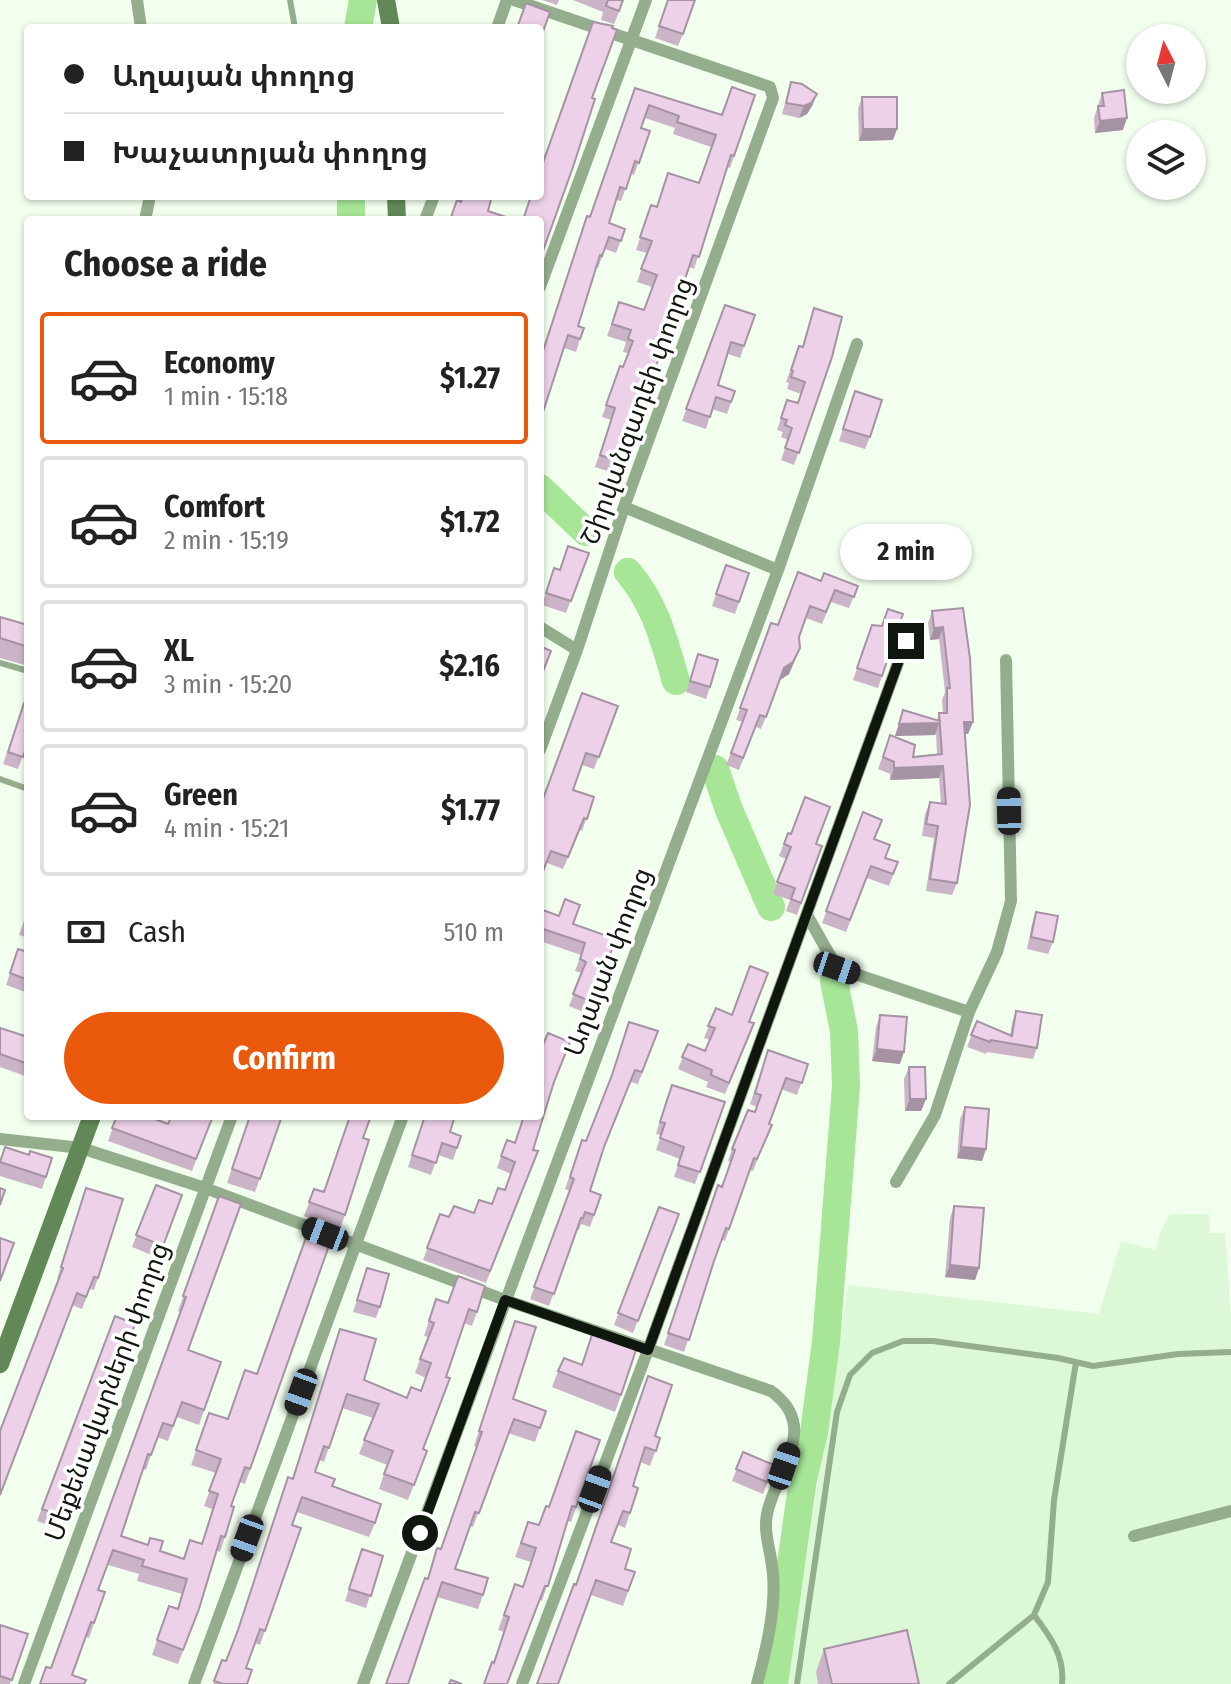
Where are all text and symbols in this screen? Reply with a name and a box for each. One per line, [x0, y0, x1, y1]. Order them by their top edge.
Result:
north arrow [1126, 24, 1206, 104]
map controls [1126, 24, 1206, 200]
text: Աղայան փողոց [112, 58, 355, 94]
button: layers [1126, 120, 1206, 200]
text: Խաչատրյան փողոց [112, 135, 428, 171]
text: Choose a ride [64, 242, 267, 286]
street label: Շիրվանզադեի փողոց [574, 273, 700, 549]
icon: car [68, 342, 140, 414]
text: Economy [164, 345, 275, 381]
text: $1.27 [440, 360, 500, 396]
text: 1 min · 15:18 [164, 381, 288, 412]
icon: car [68, 486, 140, 558]
text: Comfort [164, 489, 265, 525]
text: $1.72 [440, 504, 500, 540]
text: 2 min · 15:19 [164, 525, 289, 556]
callout: 2 min [840, 525, 972, 581]
text: 2 min [877, 536, 935, 567]
route end [888, 623, 924, 659]
icon: car [68, 630, 140, 702]
text: XL [164, 633, 194, 669]
text: $2.16 [439, 648, 500, 684]
text: 3 min · 15:20 [164, 669, 292, 700]
icon: car [68, 774, 140, 846]
text: Green [164, 777, 238, 813]
car [997, 787, 1021, 835]
text: $1.77 [441, 792, 500, 828]
text: 4 min · 15:21 [164, 813, 289, 844]
street label: Աղայան փողոց [558, 863, 658, 1061]
icon: cash [64, 910, 108, 954]
text: Cash [128, 914, 186, 950]
text: 510 m [444, 917, 504, 948]
car [810, 949, 864, 987]
button: Confirm [64, 1012, 504, 1104]
car [298, 1214, 352, 1254]
street label: Մեքենավարների փողոց [38, 1238, 176, 1546]
car [282, 1365, 320, 1419]
car [765, 1439, 803, 1493]
car [576, 1462, 614, 1516]
car [228, 1511, 266, 1565]
route start [402, 1515, 438, 1551]

